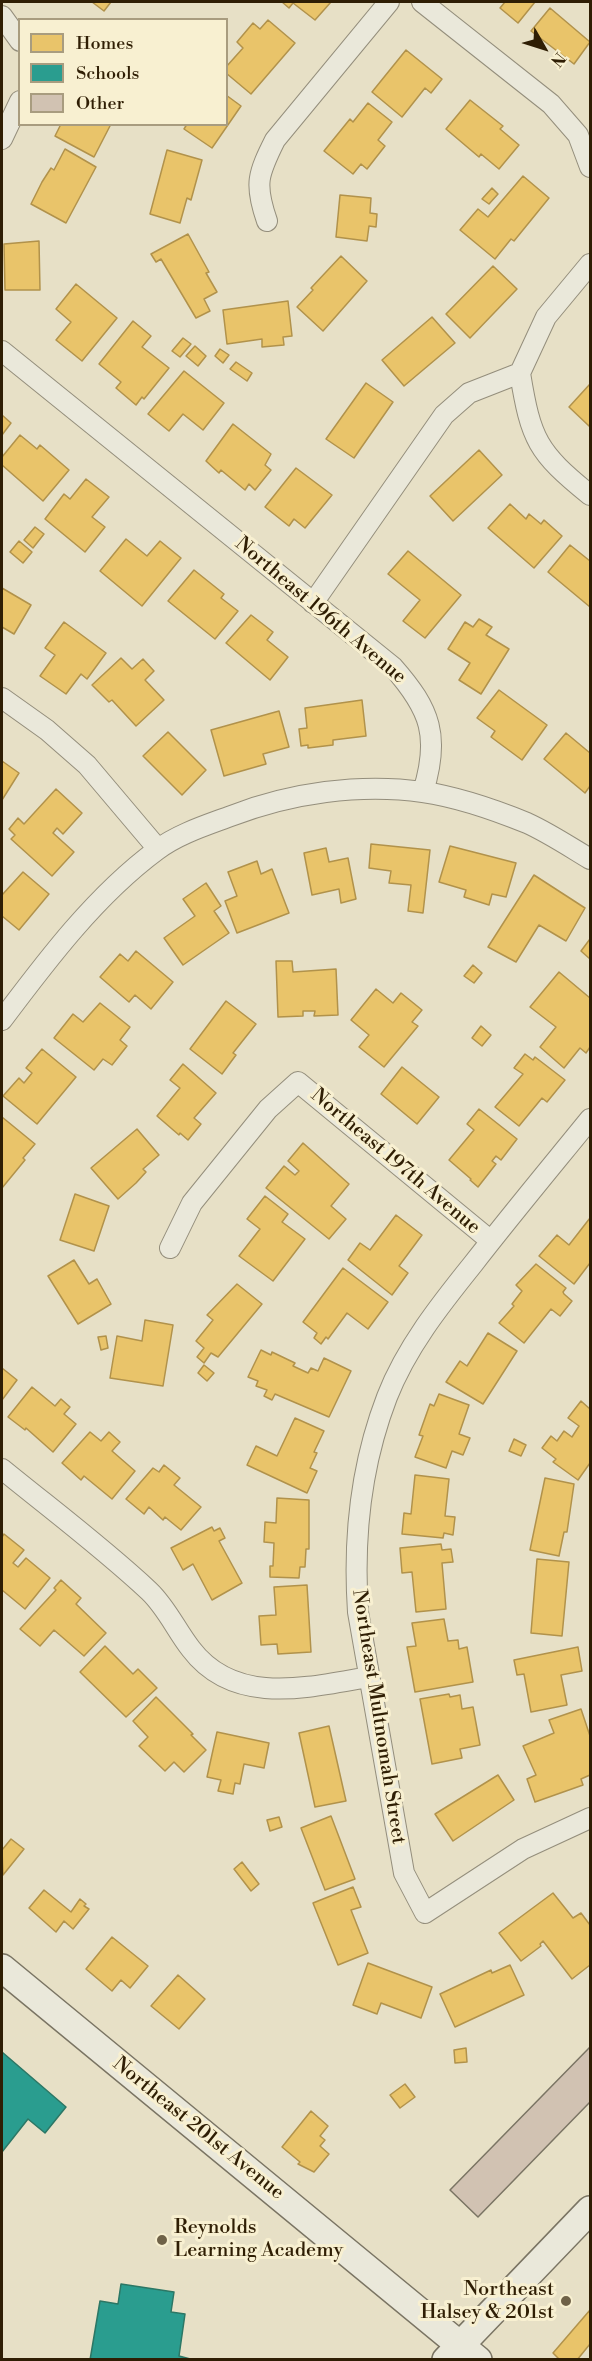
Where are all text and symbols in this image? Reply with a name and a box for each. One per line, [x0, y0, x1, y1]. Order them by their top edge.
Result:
legend [18, 18, 228, 126]
north arrow [514, 18, 574, 78]
text: Homes [76, 32, 133, 55]
text: N [546, 48, 570, 71]
text: Schools [76, 62, 139, 85]
text: Other [76, 92, 124, 115]
street label: Northeast 196th Avenue [230, 532, 410, 690]
street label: Northeast 197th Avenue [305, 1084, 485, 1240]
street label: Northeast Multnomah Street [346, 1588, 410, 1846]
street label: Northeast 201st Avenue [108, 2053, 288, 2205]
place label: Reynolds Learning Academy [174, 2216, 343, 2263]
marker: Reynolds Learning Academy [155, 2233, 169, 2247]
place label: Northeast Halsey & 201st [421, 2278, 554, 2325]
marker: Northeast Halsey & 201st [559, 2294, 573, 2308]

